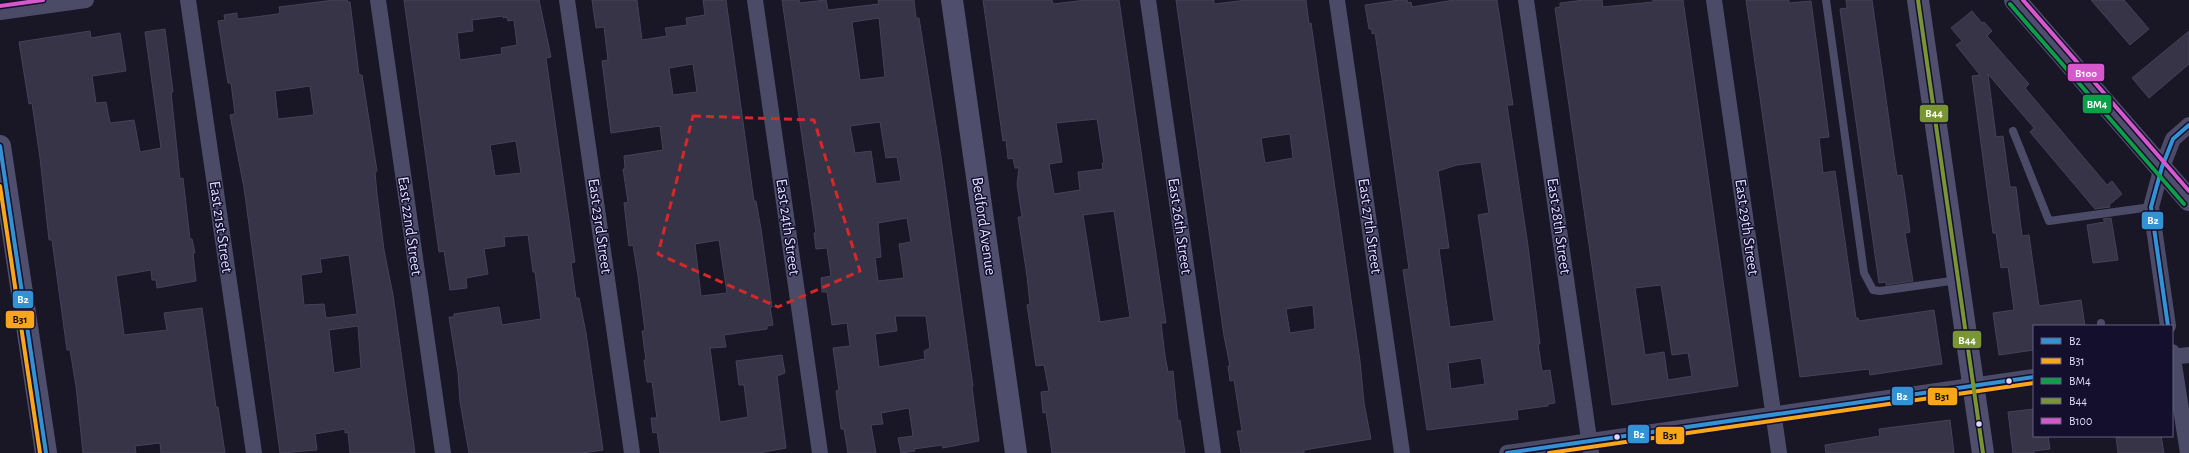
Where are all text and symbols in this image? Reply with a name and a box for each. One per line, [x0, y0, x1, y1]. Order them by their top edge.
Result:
line badge: B100 [2067, 63, 2105, 82]
text: B100 [2075, 68, 2097, 79]
line badge: BM4 [2082, 94, 2112, 114]
text: BM4 [2087, 99, 2108, 110]
line badge: B44 [1919, 104, 1949, 123]
text: B44 [1925, 108, 1943, 119]
street label: East 22nd Street [395, 175, 425, 277]
street label: Bedford Avenue [969, 176, 999, 276]
street label: East 23rd Street [585, 177, 615, 275]
street label: East 26th Street [1165, 177, 1195, 275]
street label: East 27th Street [1355, 177, 1385, 275]
street label: East 28th Street [1544, 177, 1574, 275]
street label: East 24th Street [773, 178, 803, 276]
street label: East 29th Street [1732, 178, 1762, 276]
street label: East 21st Street [207, 180, 235, 274]
line badge: B2 [2141, 211, 2164, 230]
text: B2 [2147, 215, 2159, 226]
line badge: B2 [12, 290, 34, 309]
text: B2 [17, 294, 29, 305]
line badge: B31 [5, 310, 35, 329]
text: B31 [12, 314, 28, 325]
legend [2033, 325, 2173, 437]
line badge: B44 [1952, 330, 1982, 349]
text: B44 [1958, 335, 1976, 346]
text: B2 [2069, 335, 2081, 347]
text: B31 [2069, 355, 2085, 367]
text: BM4 [2069, 375, 2091, 387]
unlabelled marker [2004, 376, 2014, 386]
line badge: B2 [1891, 386, 1914, 406]
line badge: B31 [1927, 387, 1958, 406]
text: B2 [1896, 391, 1908, 402]
text: B31 [1934, 391, 1950, 402]
text: B44 [2069, 395, 2087, 407]
text: B100 [2069, 415, 2092, 427]
unlabelled marker [1974, 419, 1984, 429]
line badge: B2 [1627, 424, 1650, 444]
line badge: B31 [1655, 426, 1685, 445]
text: B2 [1633, 429, 1645, 440]
text: B31 [1662, 430, 1678, 441]
unlabelled marker [1612, 432, 1622, 442]

